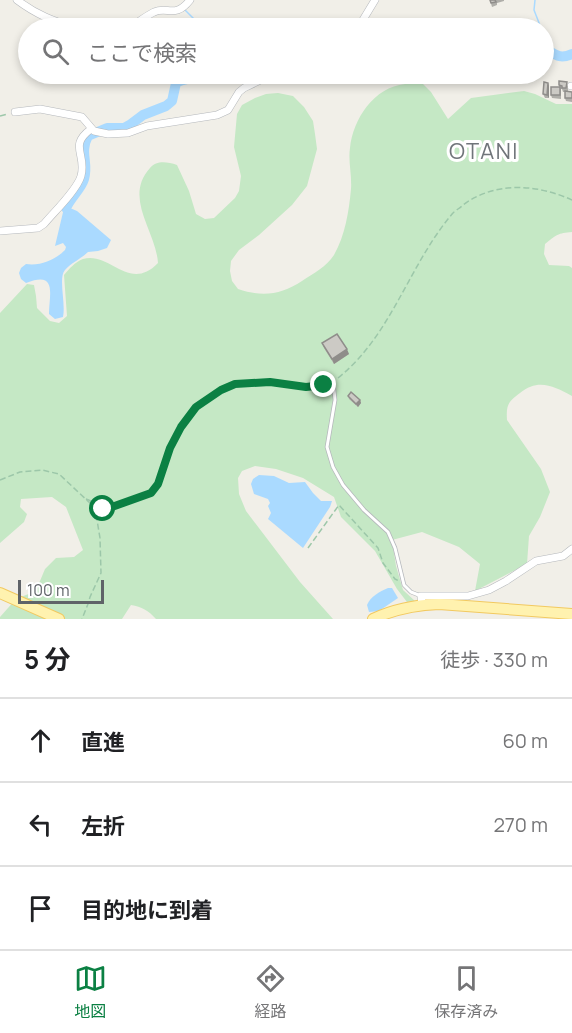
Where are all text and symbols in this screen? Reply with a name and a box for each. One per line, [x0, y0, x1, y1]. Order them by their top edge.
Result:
search box [18, 18, 554, 84]
icon: search [39, 35, 72, 68]
text: ここで検索 [87, 38, 197, 68]
district label: OTANI [449, 136, 519, 166]
route end [310, 371, 336, 397]
route start [89, 495, 115, 521]
scale bar [18, 577, 104, 604]
text: 100 m [27, 579, 70, 601]
text: 5 分 [24, 641, 70, 677]
text: 徒歩 · 330 m [440, 646, 548, 673]
icon: ahead [24, 724, 57, 757]
text: 直進 [81, 727, 125, 757]
text: 60 m [502, 727, 548, 754]
icon: left [24, 808, 57, 841]
text: 左折 [81, 811, 125, 841]
text: 270 m [493, 811, 548, 838]
icon: arrive [24, 892, 57, 925]
text: 目的地に到着 [81, 895, 213, 925]
tab: 地図 [74, 962, 107, 1022]
tab: 経路 [254, 962, 287, 1022]
tab: 保存済み [434, 962, 498, 1022]

